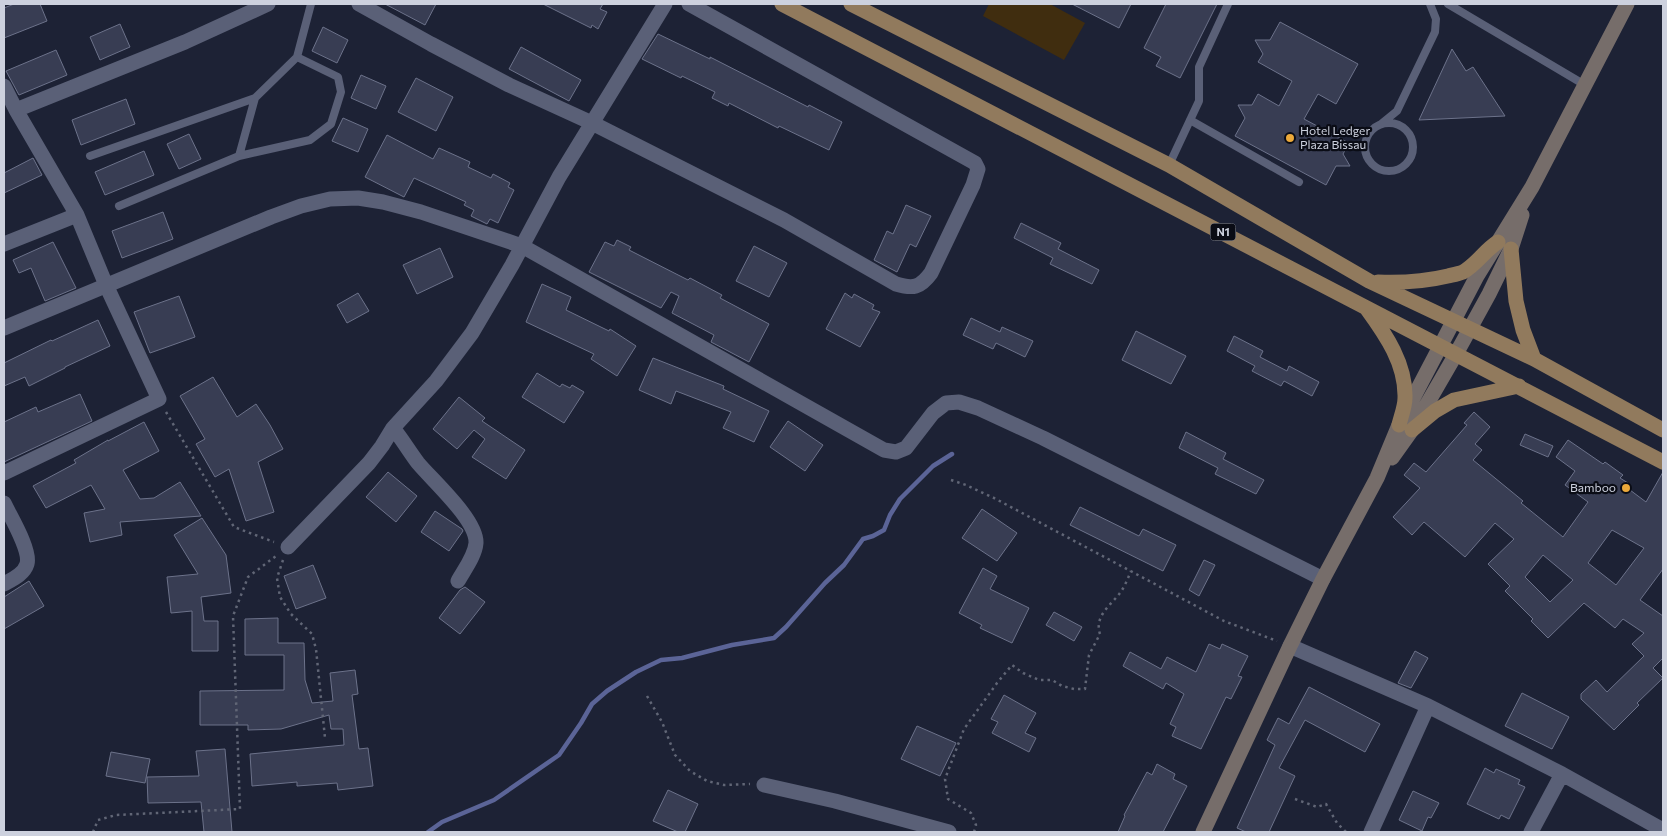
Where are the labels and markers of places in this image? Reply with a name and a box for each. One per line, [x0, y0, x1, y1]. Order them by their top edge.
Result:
place label: Hotel Ledger Plaza Bissau [1300, 123, 1370, 151]
marker: Hotel Ledger Plaza Bissau [1284, 132, 1296, 144]
place label: Bamboo [1570, 480, 1616, 494]
marker: Bamboo [1620, 482, 1632, 494]

